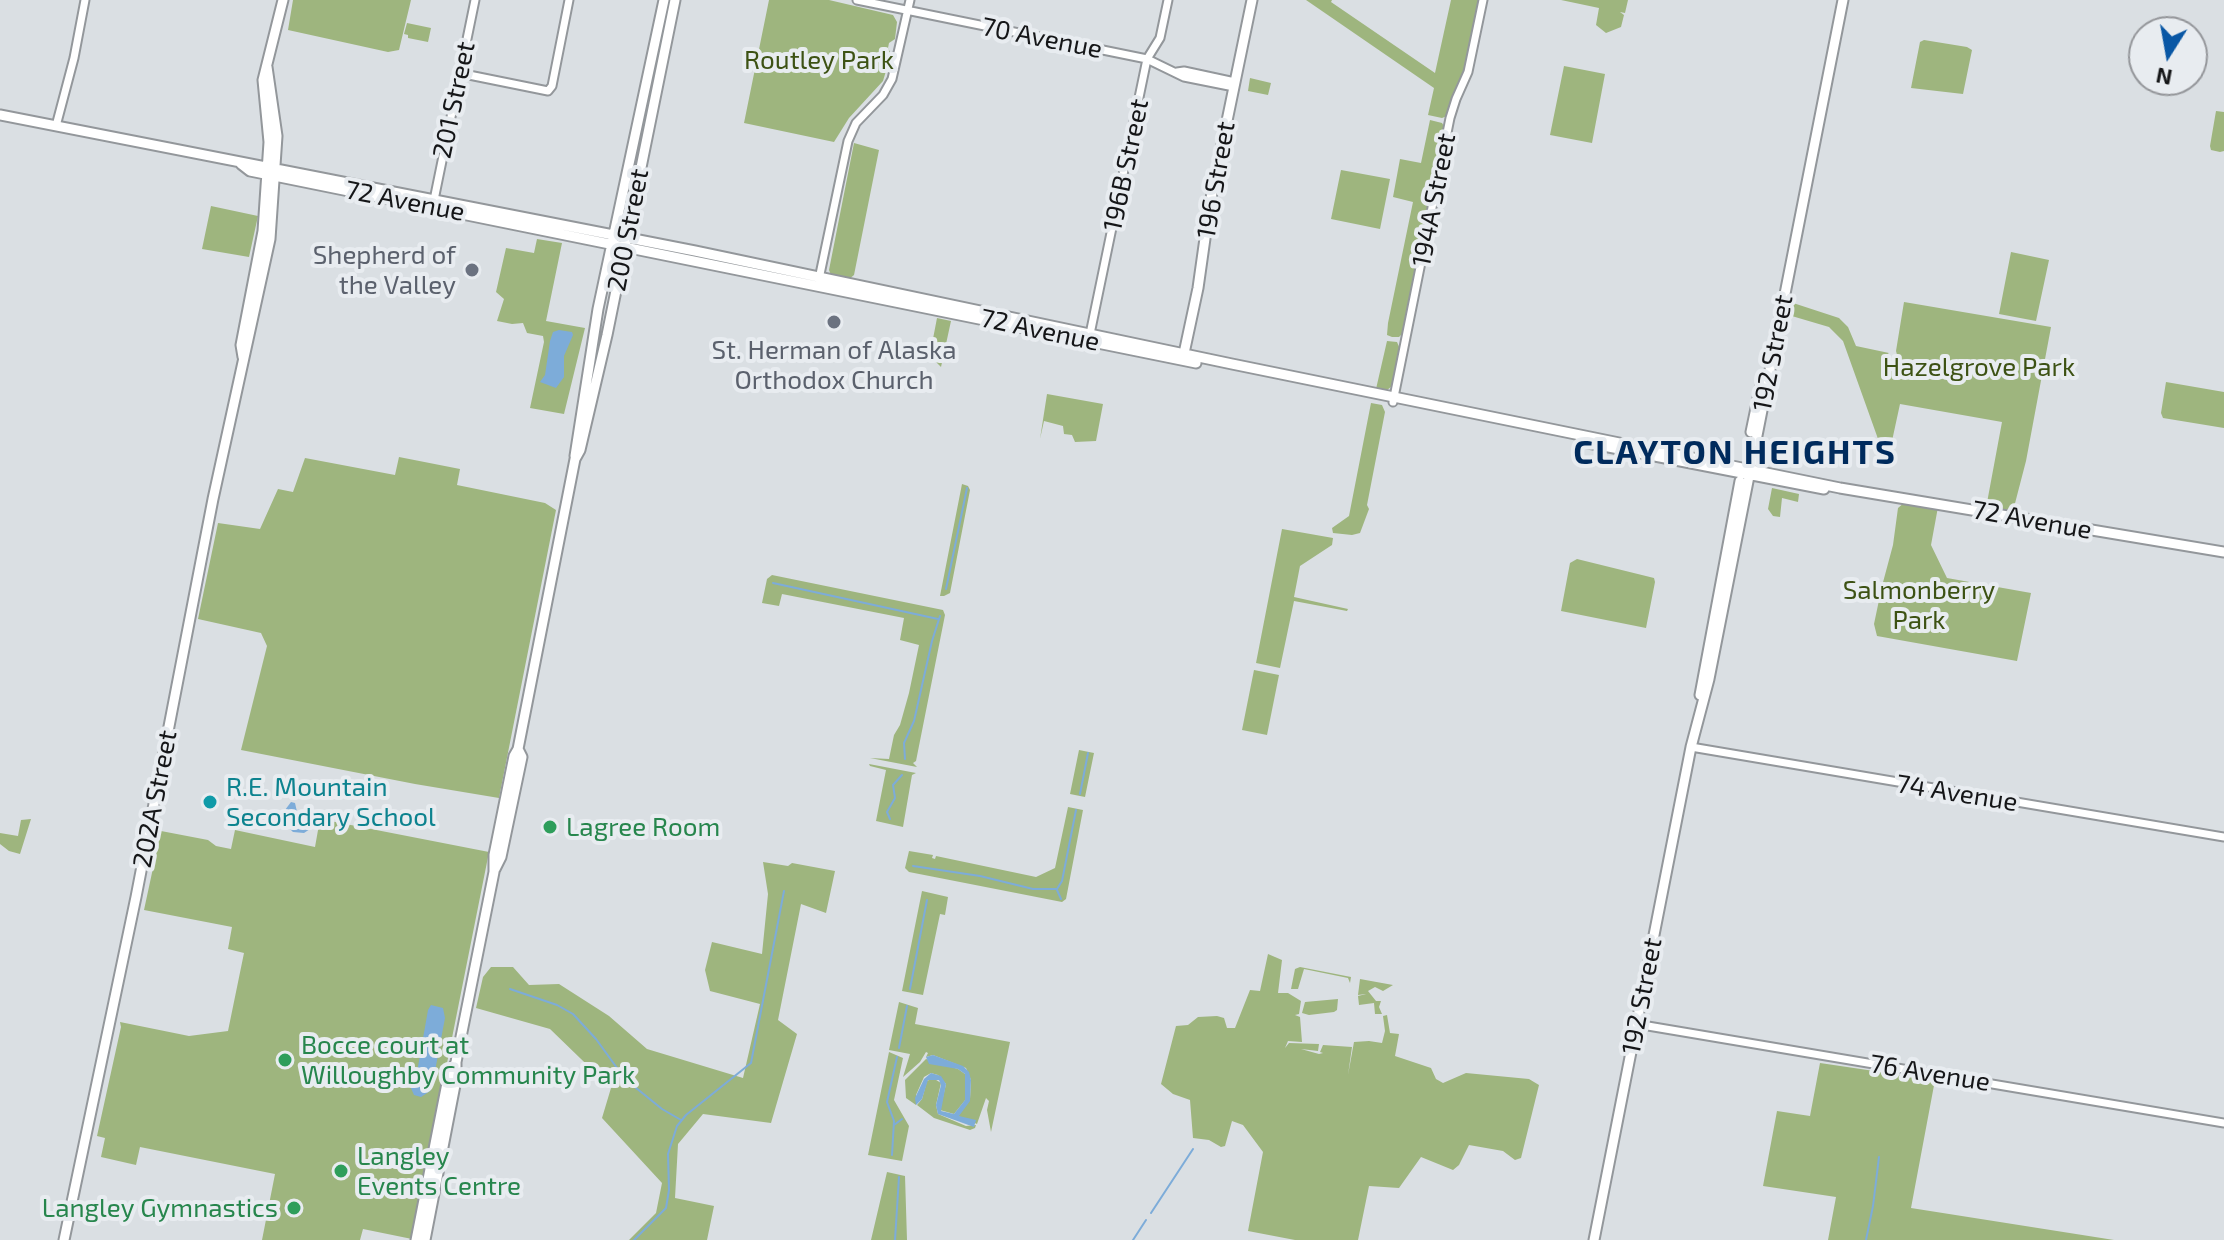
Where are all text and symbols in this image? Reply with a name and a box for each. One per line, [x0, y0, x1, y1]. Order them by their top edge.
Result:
street label: 70 Avenue [979, 11, 1105, 65]
north arrow [2128, 16, 2208, 96]
street label: 201 Street [426, 39, 482, 161]
park label: Routley Park [744, 44, 894, 76]
text: N [2154, 63, 2174, 92]
street label: 196B Street [1097, 96, 1155, 234]
street label: 196 Street [1190, 119, 1242, 241]
street label: 194A Street [1406, 131, 1462, 269]
street label: 200 Street [601, 166, 655, 294]
street label: 72 Avenue [343, 174, 467, 228]
place label: Shepherd of the Valley [313, 239, 456, 300]
marker: Shepherd of the Valley [463, 261, 481, 279]
street label: 192 Street [1746, 292, 1800, 414]
street label: 72 Avenue [978, 302, 1102, 358]
marker: St. Herman of Alaska Orthodox Church [825, 313, 843, 331]
place label: St. Herman of Alaska Orthodox Church [711, 334, 957, 396]
park label: Hazelgrove Park [1883, 351, 2075, 383]
district label: CLAYTON HEIGHTS [1573, 433, 1897, 473]
street label: 72 Avenue [1970, 494, 2094, 546]
park label: Salmonberry Park [1843, 574, 1995, 636]
street label: 202A Street [126, 728, 184, 870]
street label: 74 Avenue [1894, 768, 2020, 818]
place label: R.E. Mountain Secondary School [226, 771, 436, 832]
marker: R.E. Mountain Secondary School [201, 793, 219, 811]
place label: Lagree Room [566, 811, 720, 843]
marker: Lagree Room [541, 818, 559, 836]
street label: 192 Street [1615, 935, 1669, 1057]
place label: Bocce court at Willoughby Community Park [301, 1029, 635, 1090]
street label: 76 Avenue [1868, 1048, 1992, 1098]
marker: Bocce court at Willoughby Community Park [276, 1051, 294, 1069]
place label: Langley Events Centre [357, 1140, 521, 1202]
marker: Langley Events Centre [332, 1162, 350, 1180]
place label: Langley Gymnastics [42, 1192, 278, 1224]
marker: Langley Gymnastics [285, 1199, 303, 1217]

